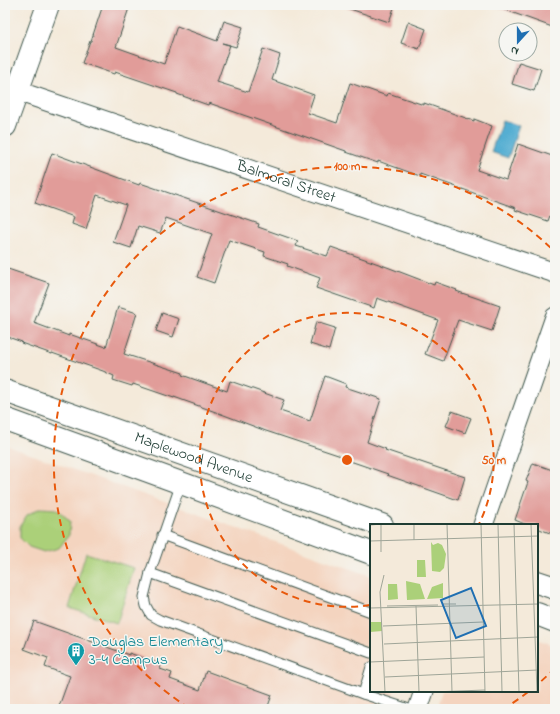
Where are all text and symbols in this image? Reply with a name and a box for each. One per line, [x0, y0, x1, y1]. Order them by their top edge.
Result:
north arrow [498, 22, 538, 62]
text: N [508, 42, 521, 59]
street label: Balmoral Street [232, 154, 340, 210]
text: 100 m [334, 158, 361, 176]
street label: Maplewood Avenue [131, 426, 257, 490]
text: 50 m [482, 452, 507, 470]
centre of rings [340, 453, 354, 467]
inset map [370, 524, 538, 692]
place label: Douglas Elementary 3-4 Campus [88, 630, 223, 672]
building icon: Douglas Elementary 3-4 Campus [66, 641, 86, 666]

